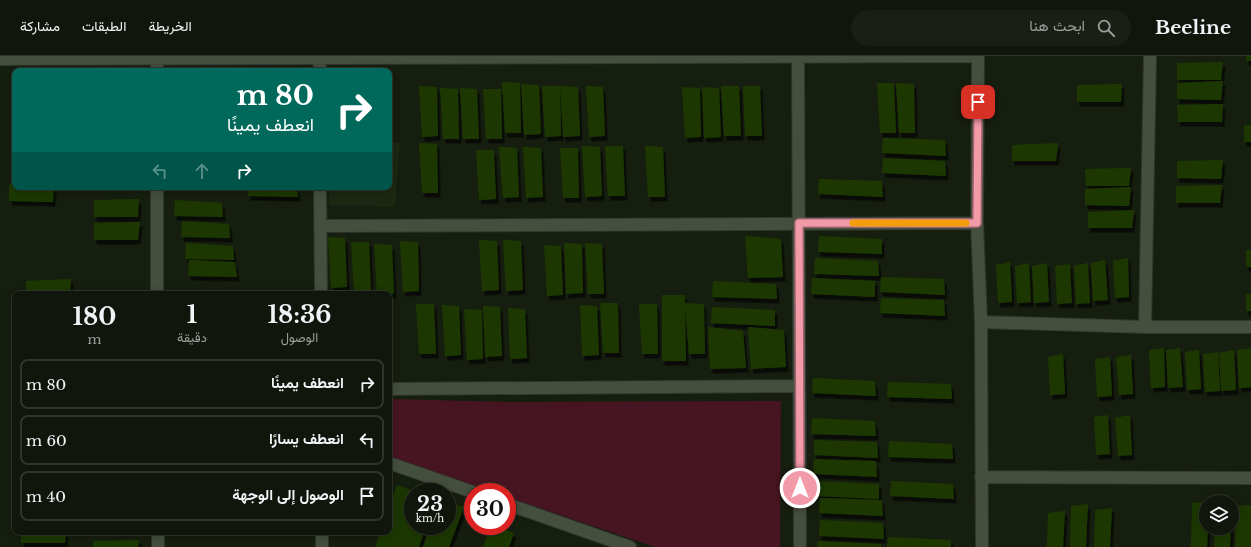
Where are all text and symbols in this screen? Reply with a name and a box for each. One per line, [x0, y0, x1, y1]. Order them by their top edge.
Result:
search box [851, 10, 1131, 46]
text: ابحث هنا [1029, 16, 1085, 35]
text: Beeline [1155, 16, 1231, 39]
text: مشاركة [20, 17, 60, 35]
text: الطبقات [82, 17, 126, 35]
text: الخريطة [148, 17, 192, 35]
icon: search [1095, 17, 1117, 39]
text: 80 m [237, 78, 314, 113]
icon: right [328, 84, 380, 136]
pin [961, 85, 995, 119]
icon: arrive [967, 91, 989, 113]
text: انعطف يمينًا [227, 114, 314, 136]
icon: left [149, 160, 171, 182]
icon: ahead [191, 160, 213, 182]
icon: right [233, 160, 255, 182]
text: 1 [187, 300, 197, 329]
text: 18:36 [268, 300, 331, 329]
text: 180 [73, 302, 116, 331]
text: دقيقة [177, 329, 207, 346]
text: الوصول [281, 329, 318, 346]
text: m [87, 331, 101, 348]
text: انعطف يمينًا [271, 373, 344, 392]
icon: right [356, 373, 378, 395]
text: 80 m [26, 375, 66, 394]
text: انعطف يسارًا [269, 429, 344, 448]
icon: left [356, 429, 378, 451]
text: 60 m [26, 431, 67, 450]
position arrow [779, 467, 821, 509]
speed limit sign: 30 [464, 483, 516, 535]
text: الوصول إلى الوجهة [232, 485, 344, 504]
icon: arrive [356, 485, 378, 507]
text: 40 m [26, 487, 66, 506]
text: 23 [417, 492, 443, 516]
map controls [1199, 495, 1239, 535]
button: layers [1199, 495, 1239, 535]
text: km/h [416, 512, 444, 525]

